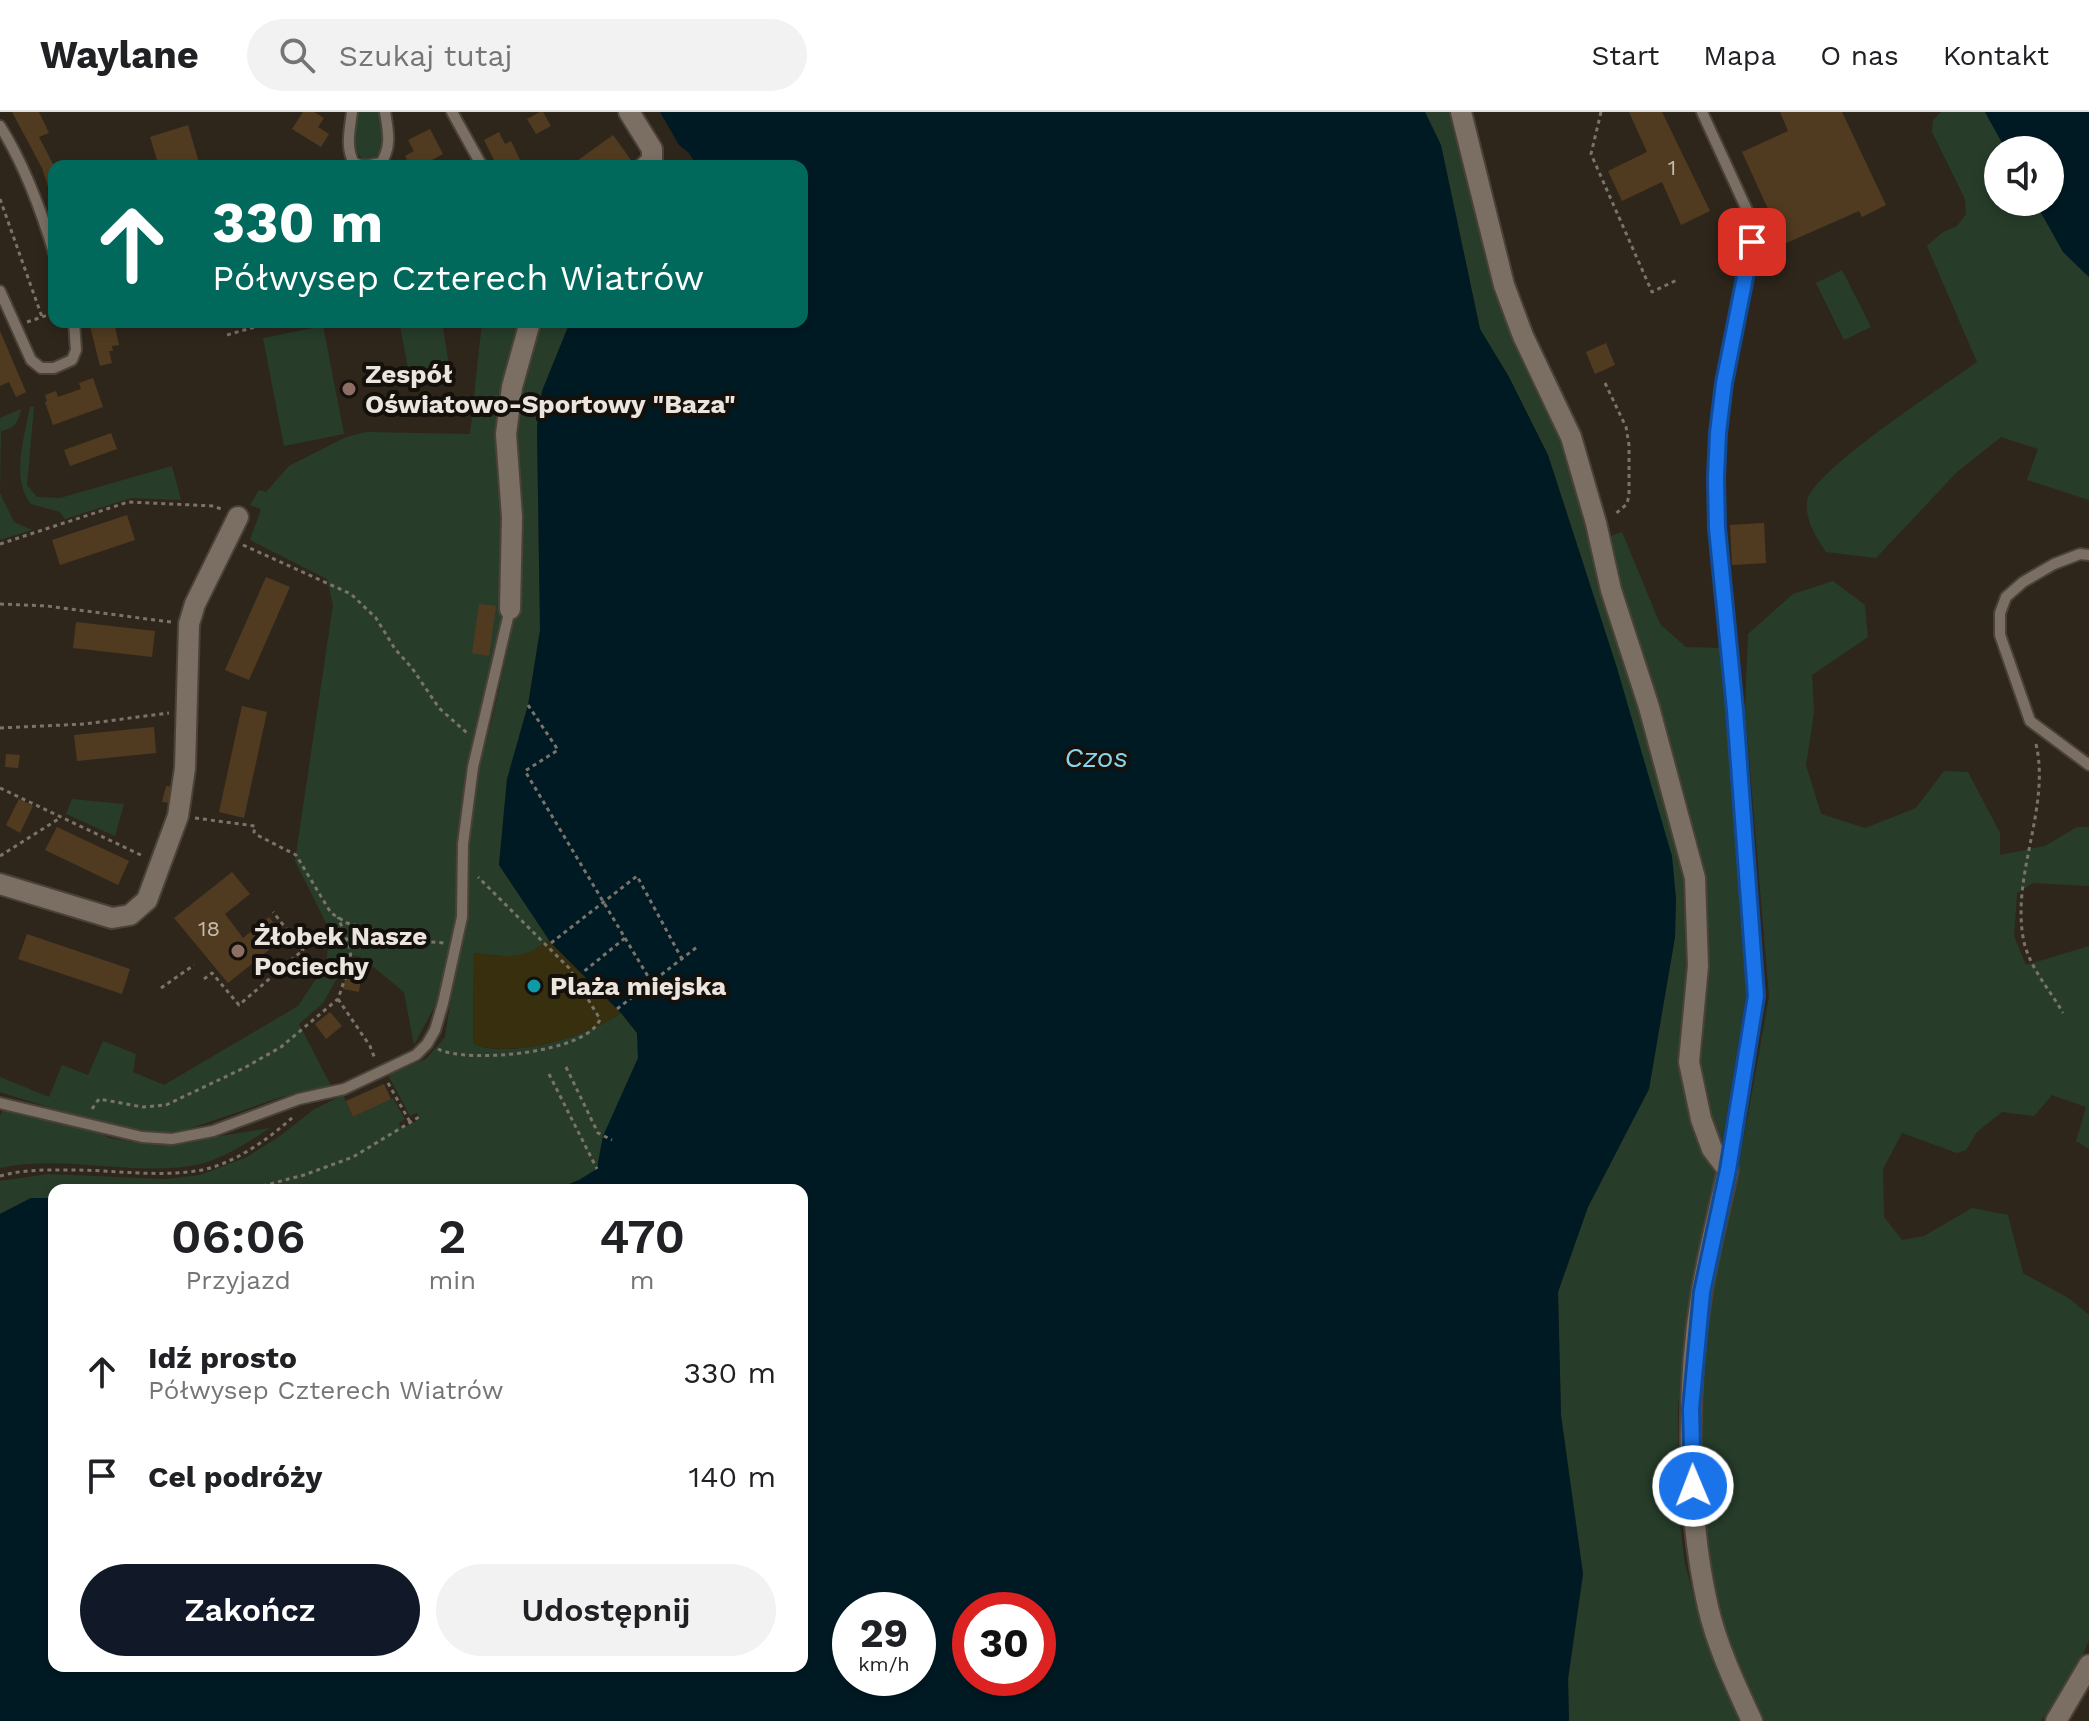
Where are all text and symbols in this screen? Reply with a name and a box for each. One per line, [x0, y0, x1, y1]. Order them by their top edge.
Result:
search box [247, 19, 807, 91]
text: Waylane [40, 33, 199, 77]
icon: search [275, 33, 319, 77]
text: Szukaj tutaj [339, 38, 512, 73]
text: Start [1591, 39, 1659, 72]
text: Mapa [1703, 39, 1776, 72]
text: O nas [1820, 39, 1899, 72]
text: Kontakt [1943, 39, 2049, 72]
map controls [1984, 136, 2064, 216]
button: sound [1984, 136, 2064, 216]
house number: 1 [1668, 155, 1676, 180]
text: 330 m [212, 190, 383, 256]
icon: ahead [80, 192, 184, 296]
pin [1718, 208, 1786, 276]
icon: arrive [1730, 220, 1774, 264]
text: Półwysep Czterech Wiatrów [212, 257, 704, 299]
place label: Zespół Oświatowo-Sportowy "Baza" [365, 359, 736, 419]
marker: Zespół Oświatowo-Sportowy "Baza" [340, 380, 358, 398]
water label: Czos [1064, 741, 1128, 774]
house number: 18 [198, 916, 220, 941]
place label: Żłobek Nasze Pociechy [254, 921, 427, 981]
marker: Żłobek Nasze Pociechy [229, 942, 247, 960]
place label: Plaża miejska [550, 971, 726, 1001]
marker: Plaża miejska [525, 977, 543, 995]
text: 06:06 [171, 1208, 305, 1265]
text: 2 [438, 1208, 466, 1265]
text: 470 [599, 1208, 685, 1265]
text: Przyjazd [185, 1265, 291, 1295]
text: min [428, 1265, 476, 1295]
text: m [630, 1265, 654, 1295]
text: Idź prosto [148, 1340, 297, 1375]
icon: ahead [80, 1350, 124, 1394]
text: 330 m [684, 1355, 776, 1390]
text: Półwysep Czterech Wiatrów [148, 1375, 503, 1405]
position arrow [1651, 1444, 1735, 1528]
icon: arrive [80, 1454, 124, 1498]
text: Cel podróży [148, 1459, 322, 1494]
text: 140 m [688, 1459, 776, 1494]
button: Zakończ [80, 1564, 420, 1656]
button: Udostępnij [436, 1564, 776, 1656]
speed limit sign: 30 [952, 1592, 1056, 1696]
text: 29 [860, 1610, 908, 1657]
text: km/h [858, 1652, 910, 1676]

